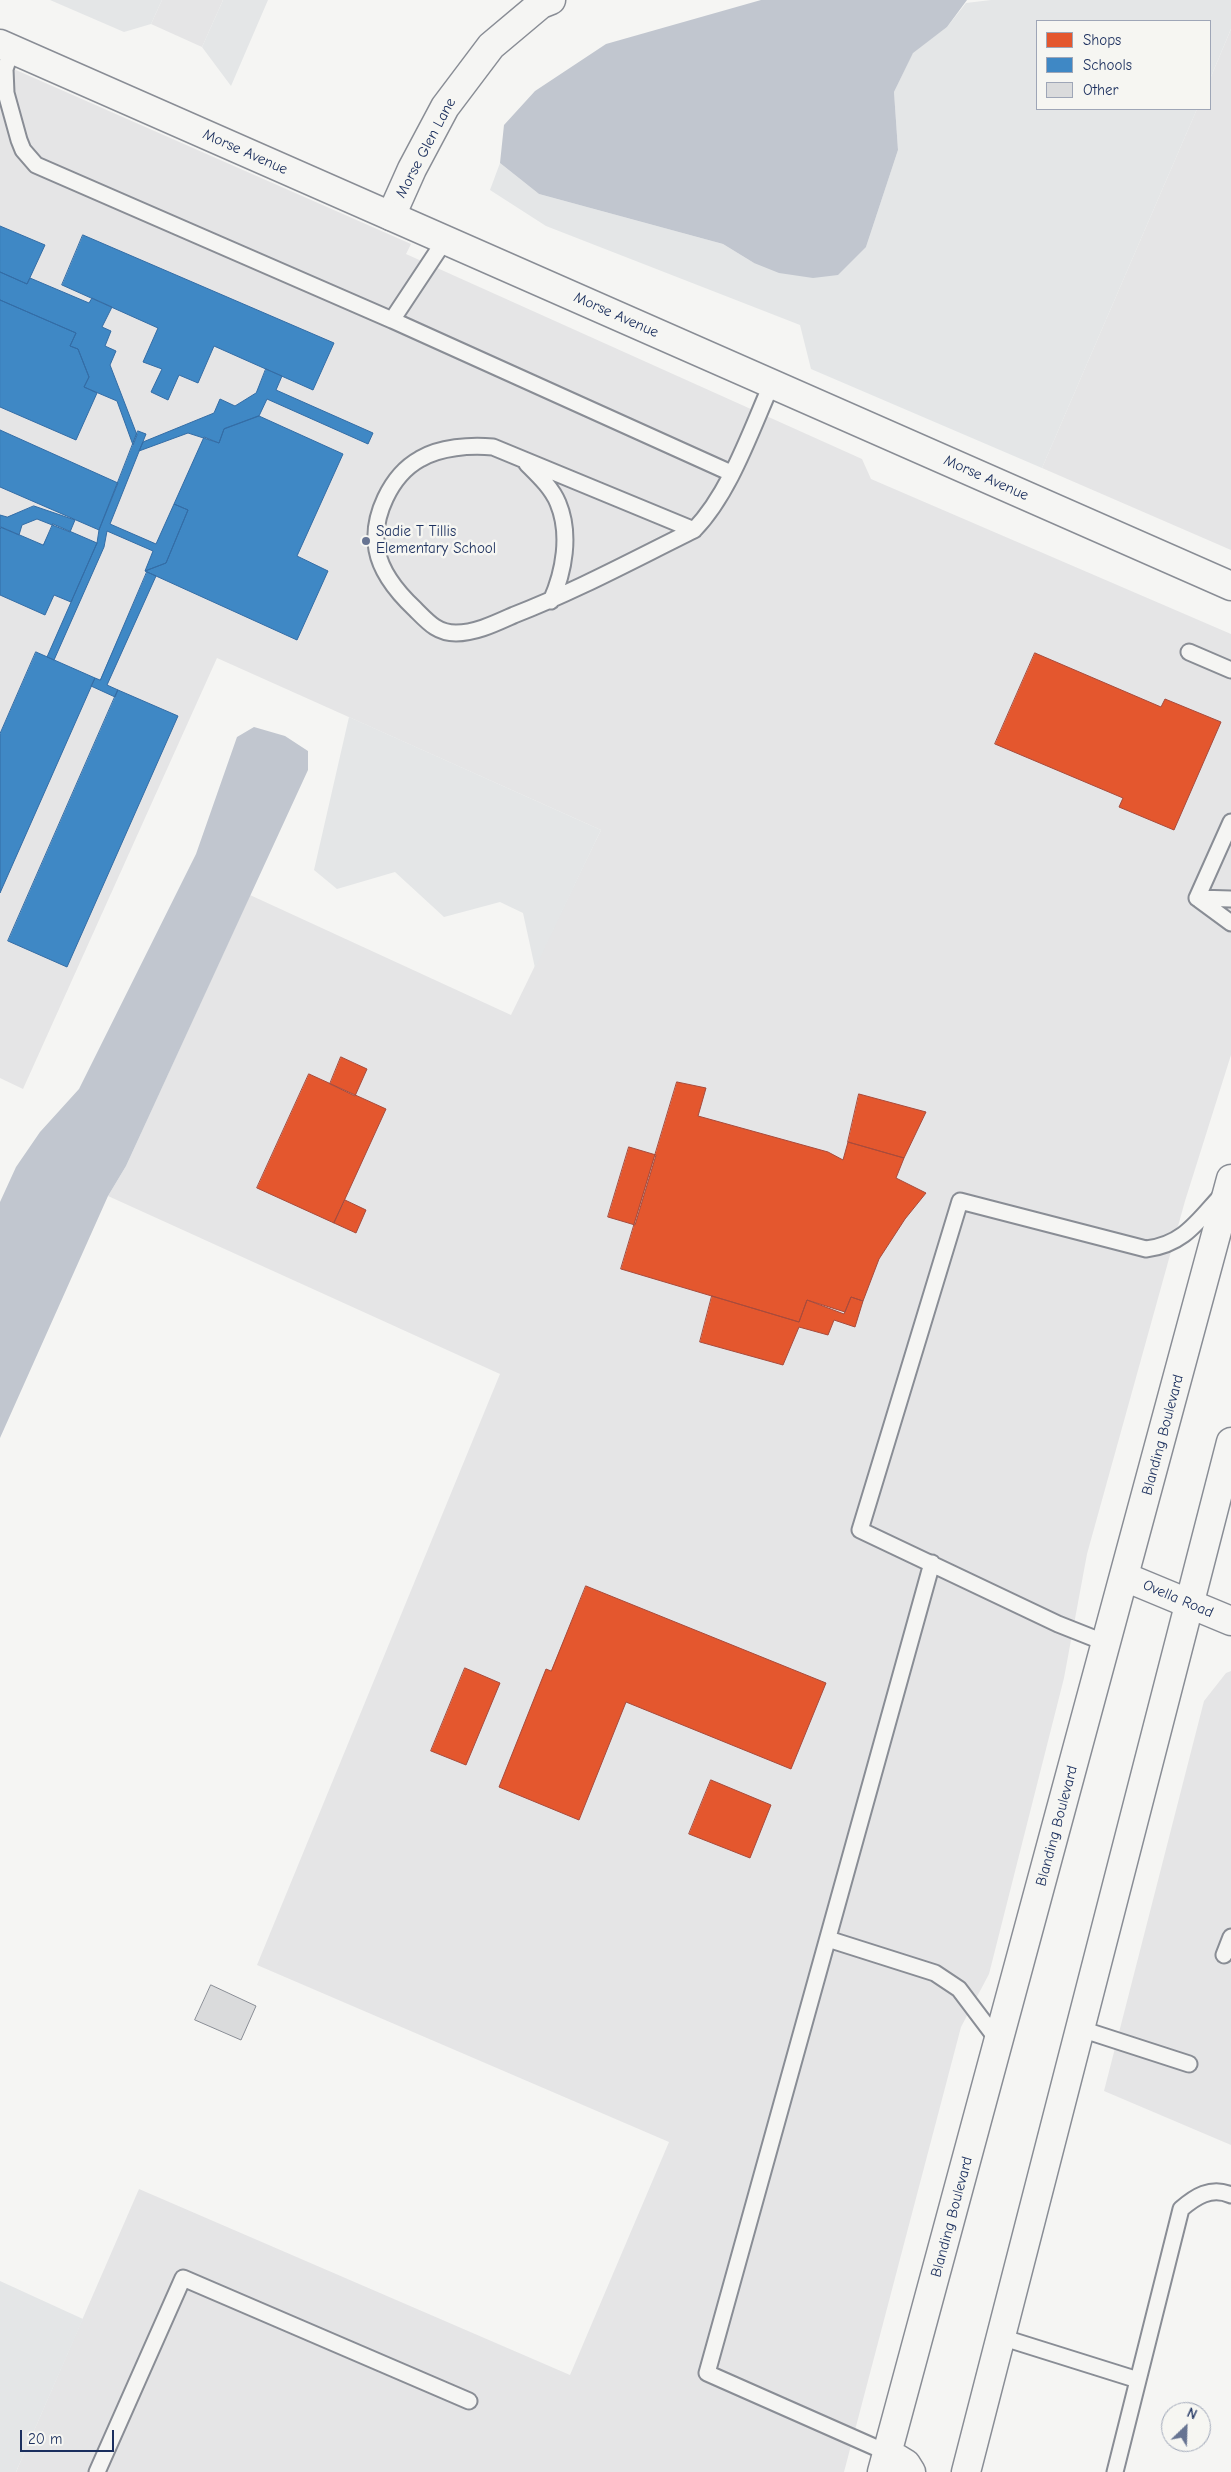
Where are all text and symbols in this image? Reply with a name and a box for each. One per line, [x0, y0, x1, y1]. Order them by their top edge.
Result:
legend [1036, 20, 1211, 110]
text: Shops [1083, 31, 1121, 49]
text: Schools [1083, 56, 1132, 74]
text: Other [1083, 81, 1118, 99]
street label: Morse Glen Lane [392, 95, 460, 201]
street label: Morse Avenue [200, 125, 290, 179]
street label: Morse Avenue [571, 288, 661, 342]
street label: Morse Avenue [941, 451, 1031, 505]
place label: Sadie T Tillis Elementary School [376, 523, 496, 558]
marker: Sadie T Tillis Elementary School [360, 535, 372, 547]
street label: Blanding Boulevard [1138, 1373, 1188, 1497]
street label: Ovella Road [1140, 1576, 1216, 1622]
street label: Blanding Boulevard [1032, 1764, 1082, 1888]
street label: Blanding Boulevard [927, 2155, 977, 2279]
north arrow [1161, 2402, 1211, 2452]
text: N [1184, 2404, 1200, 2423]
scale bar [22, 2420, 116, 2452]
text: 20 m [28, 2430, 62, 2448]

